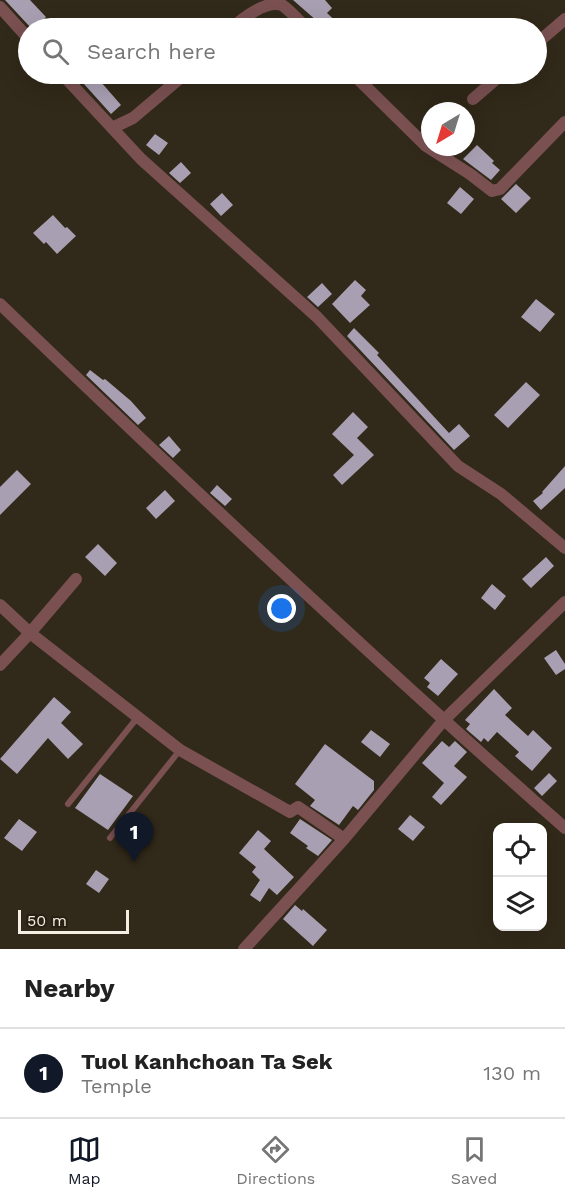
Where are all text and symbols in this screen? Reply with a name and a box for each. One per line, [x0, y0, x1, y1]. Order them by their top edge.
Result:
search box [18, 18, 547, 84]
icon: search [39, 35, 72, 68]
text: Search here [87, 39, 216, 64]
north arrow [421, 102, 475, 156]
your location [267, 594, 296, 623]
pin: 1 [114, 812, 154, 862]
map controls [493, 823, 547, 931]
button: locate [493, 823, 547, 877]
button: layers [493, 877, 547, 931]
scale bar [18, 907, 129, 934]
text: 50 m [27, 911, 67, 930]
text: Nearby [24, 973, 115, 1003]
text: Tuol Kanhchoan Ta Sek [81, 1049, 332, 1074]
text: 1 [39, 1061, 48, 1085]
text: 130 m [483, 1061, 541, 1085]
text: Temple [81, 1074, 152, 1098]
tab: Map [68, 1133, 101, 1188]
tab: Directions [236, 1133, 315, 1188]
tab: Saved [451, 1133, 497, 1188]

